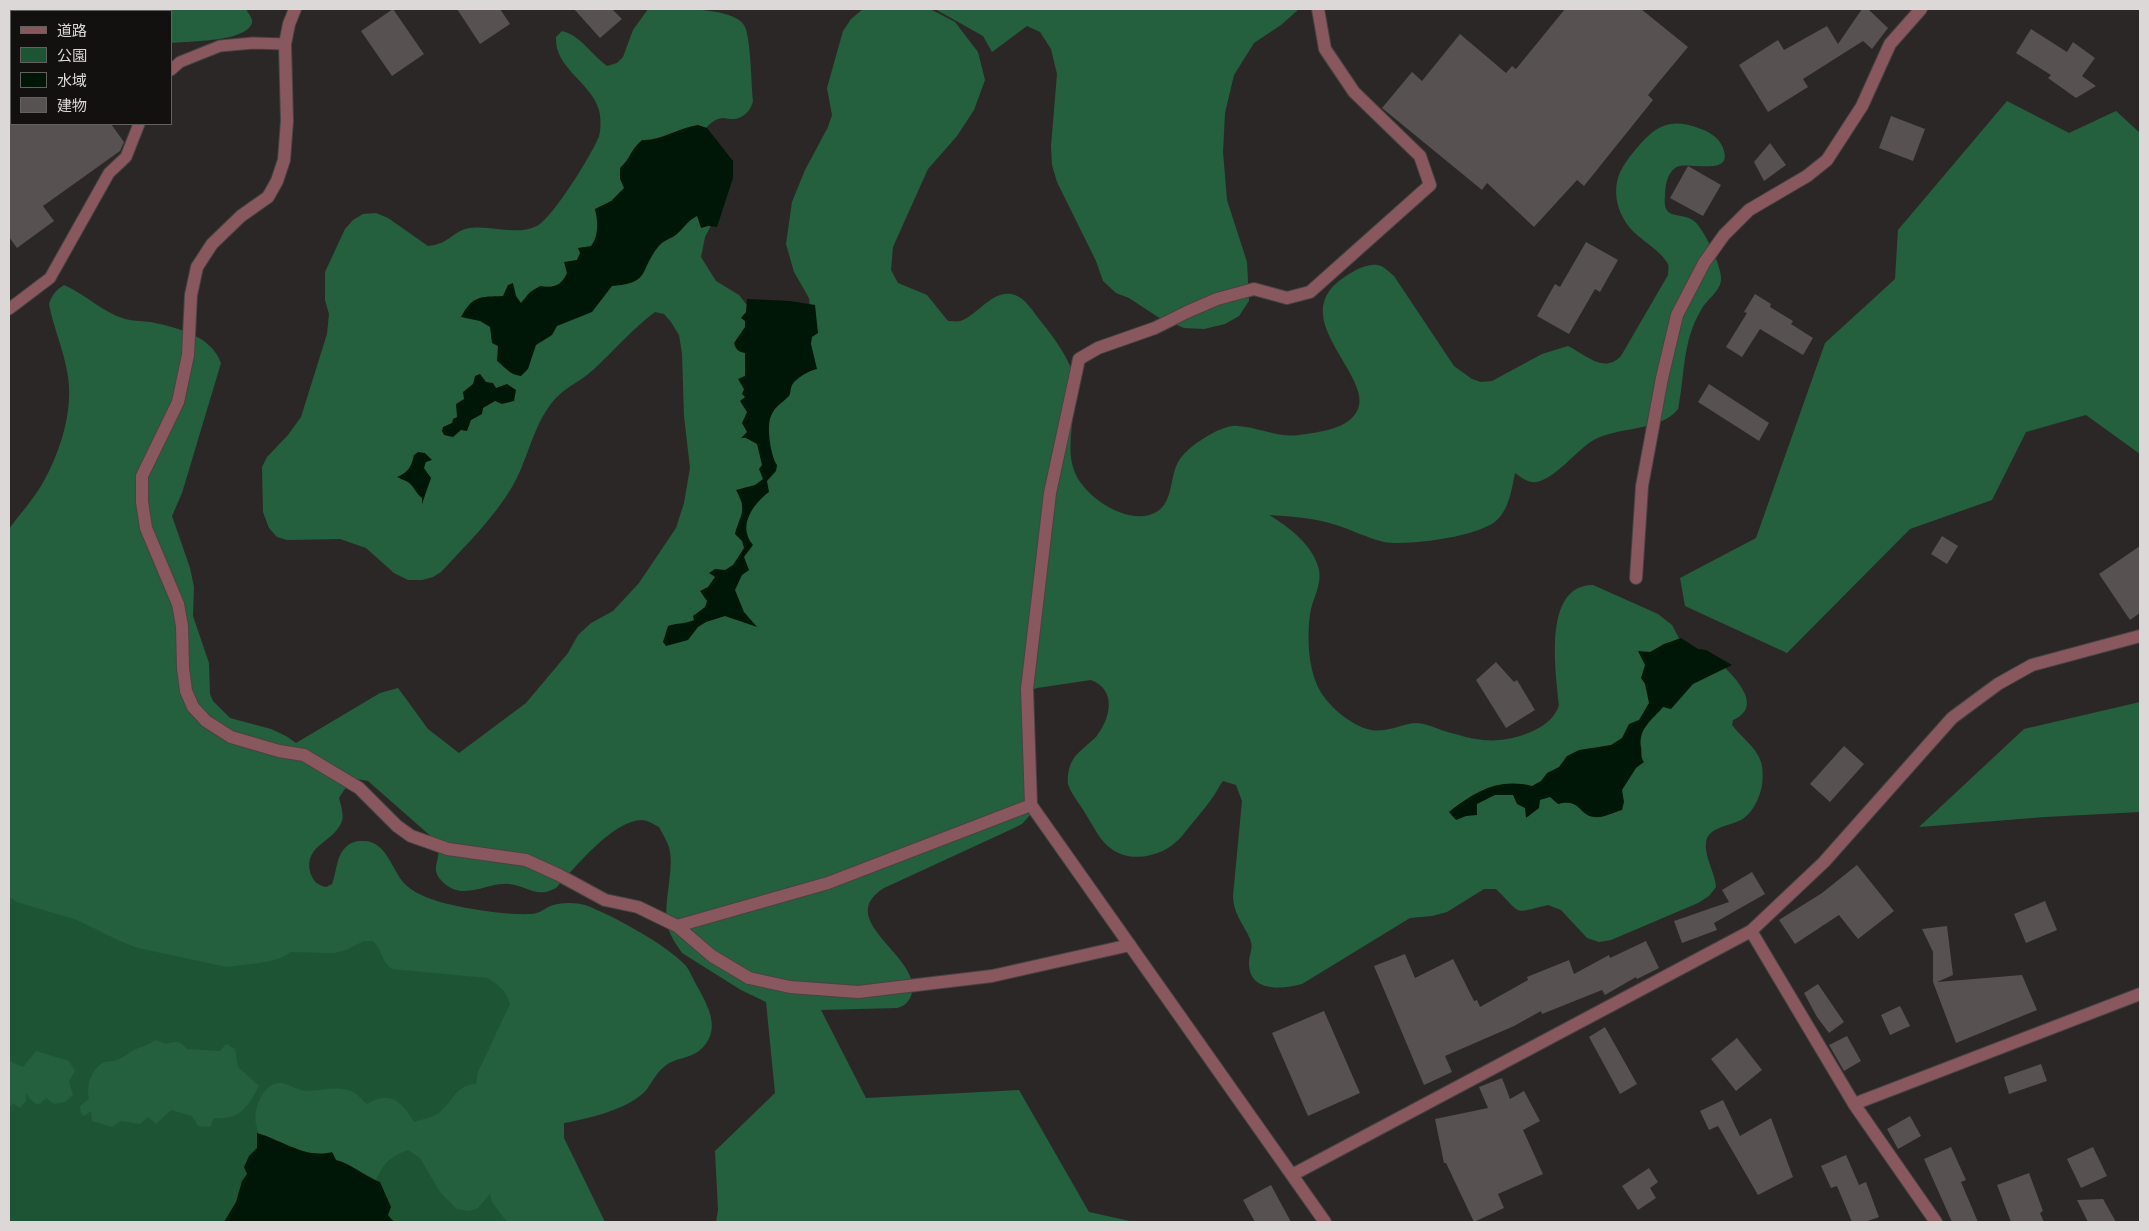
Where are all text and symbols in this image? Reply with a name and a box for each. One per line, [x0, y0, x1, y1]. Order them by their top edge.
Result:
legend [10, 10, 172, 125]
text: 道路 [57, 22, 87, 39]
text: 公園 [57, 47, 87, 64]
text: 水域 [57, 72, 87, 89]
text: 建物 [57, 97, 87, 114]

